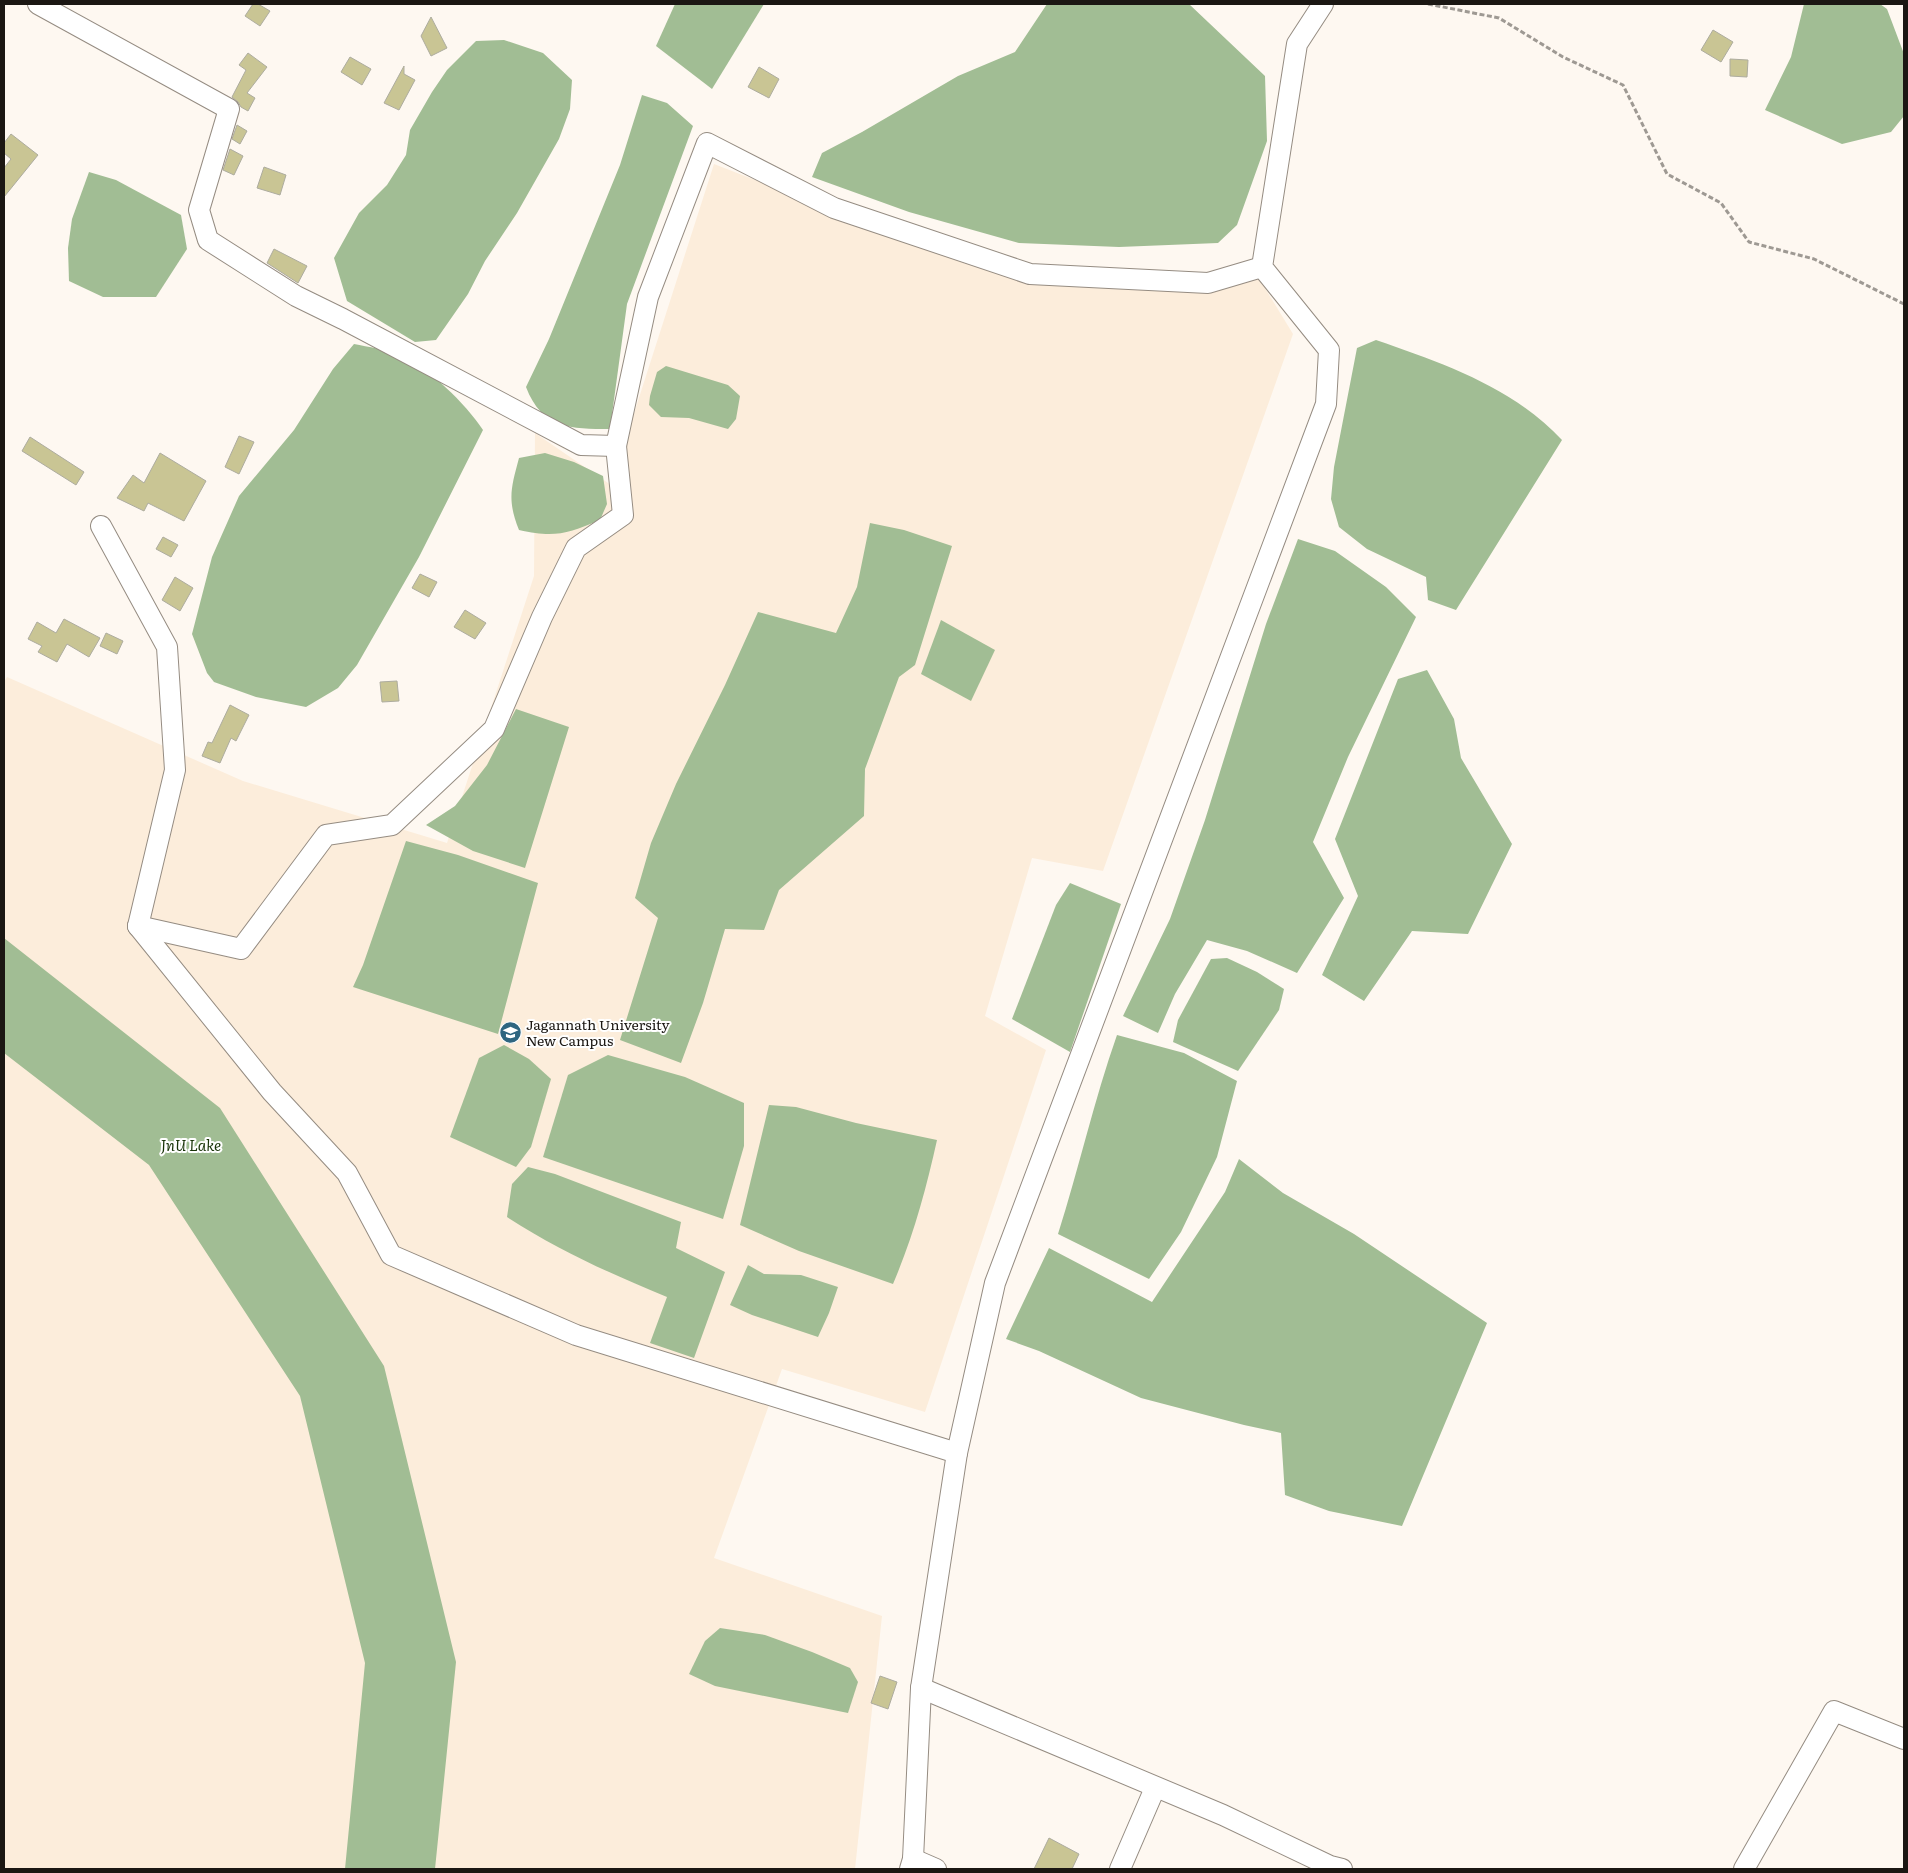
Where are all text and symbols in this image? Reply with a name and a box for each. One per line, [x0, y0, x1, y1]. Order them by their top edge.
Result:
place label: Jagannath University New Campus [526, 1014, 671, 1050]
school or university icon: Jagannath University New Campus [498, 1021, 522, 1045]
water label: JnU Lake [161, 1133, 221, 1156]

